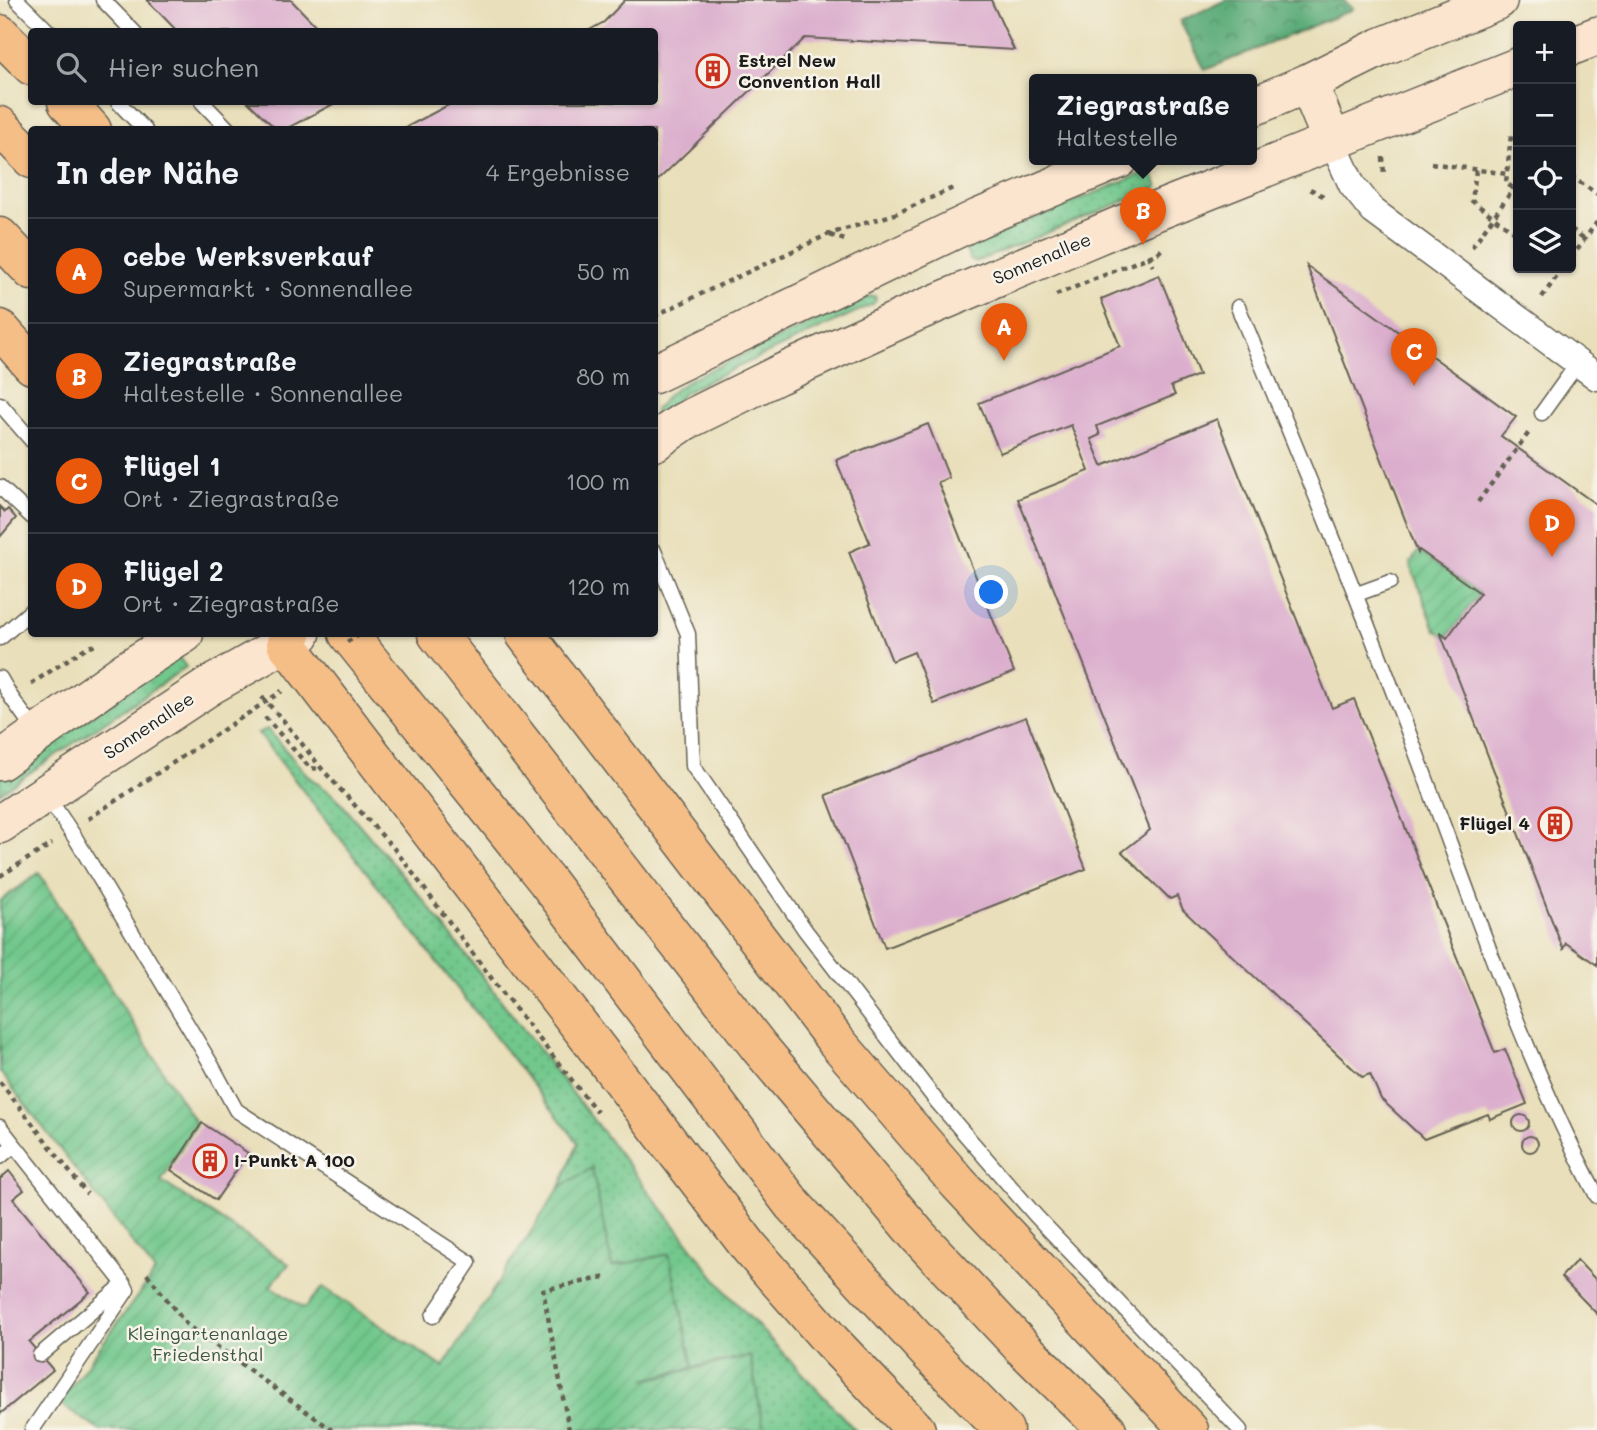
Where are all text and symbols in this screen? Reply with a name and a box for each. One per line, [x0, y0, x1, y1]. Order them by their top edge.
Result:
map controls [1513, 21, 1576, 273]
button: + [1513, 21, 1576, 84]
search box [28, 28, 658, 105]
icon: search [52, 48, 90, 86]
place label: Estrel New Convention Hall [738, 48, 881, 93]
text: Hier suchen [108, 50, 259, 84]
building icon: Estrel New Convention Hall [694, 52, 732, 90]
popup [1029, 74, 1257, 165]
button: − [1513, 84, 1576, 147]
text: Ziegrastraße [1056, 88, 1230, 122]
text: Haltestelle [1056, 122, 1178, 152]
button: locate [1513, 147, 1576, 210]
text: In der Nähe [56, 152, 239, 192]
text: 4 Ergebnisse [486, 157, 630, 187]
pin: B [1120, 187, 1166, 245]
button: layers [1513, 210, 1576, 273]
street label: Sonnenallee [989, 227, 1094, 290]
text: cebe Werksverkauf [123, 239, 373, 273]
text: A [71, 256, 87, 286]
text: 50 m [577, 256, 630, 286]
text: Supermarkt · Sonnenallee [123, 273, 413, 303]
pin: A [981, 303, 1027, 361]
pin: C [1391, 328, 1437, 386]
text: Ziegrastraße [123, 344, 297, 378]
text: B [71, 361, 87, 391]
text: 80 m [576, 361, 630, 391]
text: Haltestelle · Sonnenallee [123, 378, 403, 408]
text: Flügel 1 [123, 449, 220, 483]
text: C [70, 466, 88, 496]
text: 100 m [566, 466, 630, 496]
text: Ort · Ziegrastraße [123, 483, 340, 513]
pin: D [1529, 499, 1575, 557]
text: Flügel 2 [123, 554, 224, 588]
text: D [71, 571, 87, 601]
text: 120 m [567, 571, 630, 601]
your location [974, 575, 1008, 609]
text: Ort · Ziegrastraße [123, 588, 340, 618]
street label: Sonnenallee [98, 686, 198, 764]
building icon: Flügel 4 [1536, 805, 1574, 843]
place label: Flügel 4 [1459, 811, 1530, 835]
building icon: i-Punkt A 100 [191, 1142, 229, 1180]
place label: i-Punkt A 100 [234, 1148, 355, 1172]
park label: Kleingartenanlage Friedensthal [128, 1321, 288, 1366]

